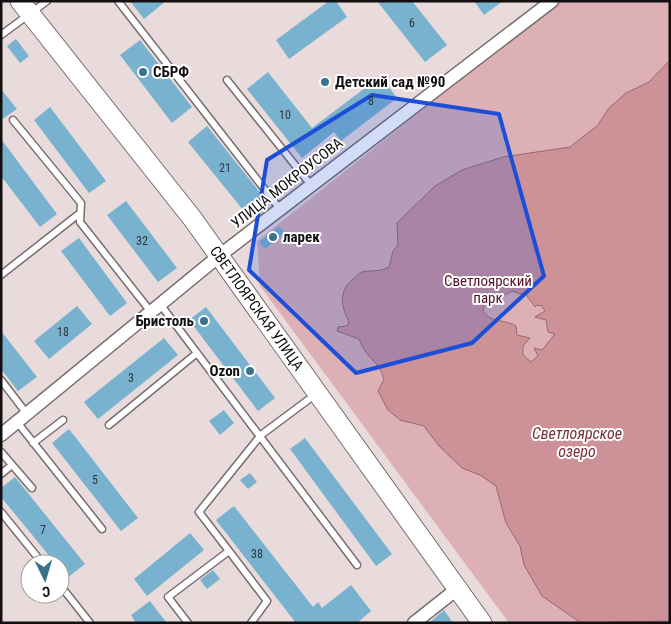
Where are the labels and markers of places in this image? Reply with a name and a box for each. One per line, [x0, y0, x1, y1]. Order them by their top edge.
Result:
place label: СБРФ [153, 63, 189, 81]
marker: СБРФ [137, 66, 149, 78]
place label: Детский сад №90 [335, 73, 445, 91]
marker: Детский сад №90 [319, 76, 331, 88]
place label: ларек [283, 228, 320, 246]
marker: ларек [267, 231, 279, 243]
place label: Бристоль [135, 312, 195, 330]
marker: Бристоль [198, 315, 210, 327]
place label: Ozon [209, 362, 240, 380]
marker: Ozon [244, 365, 256, 377]

